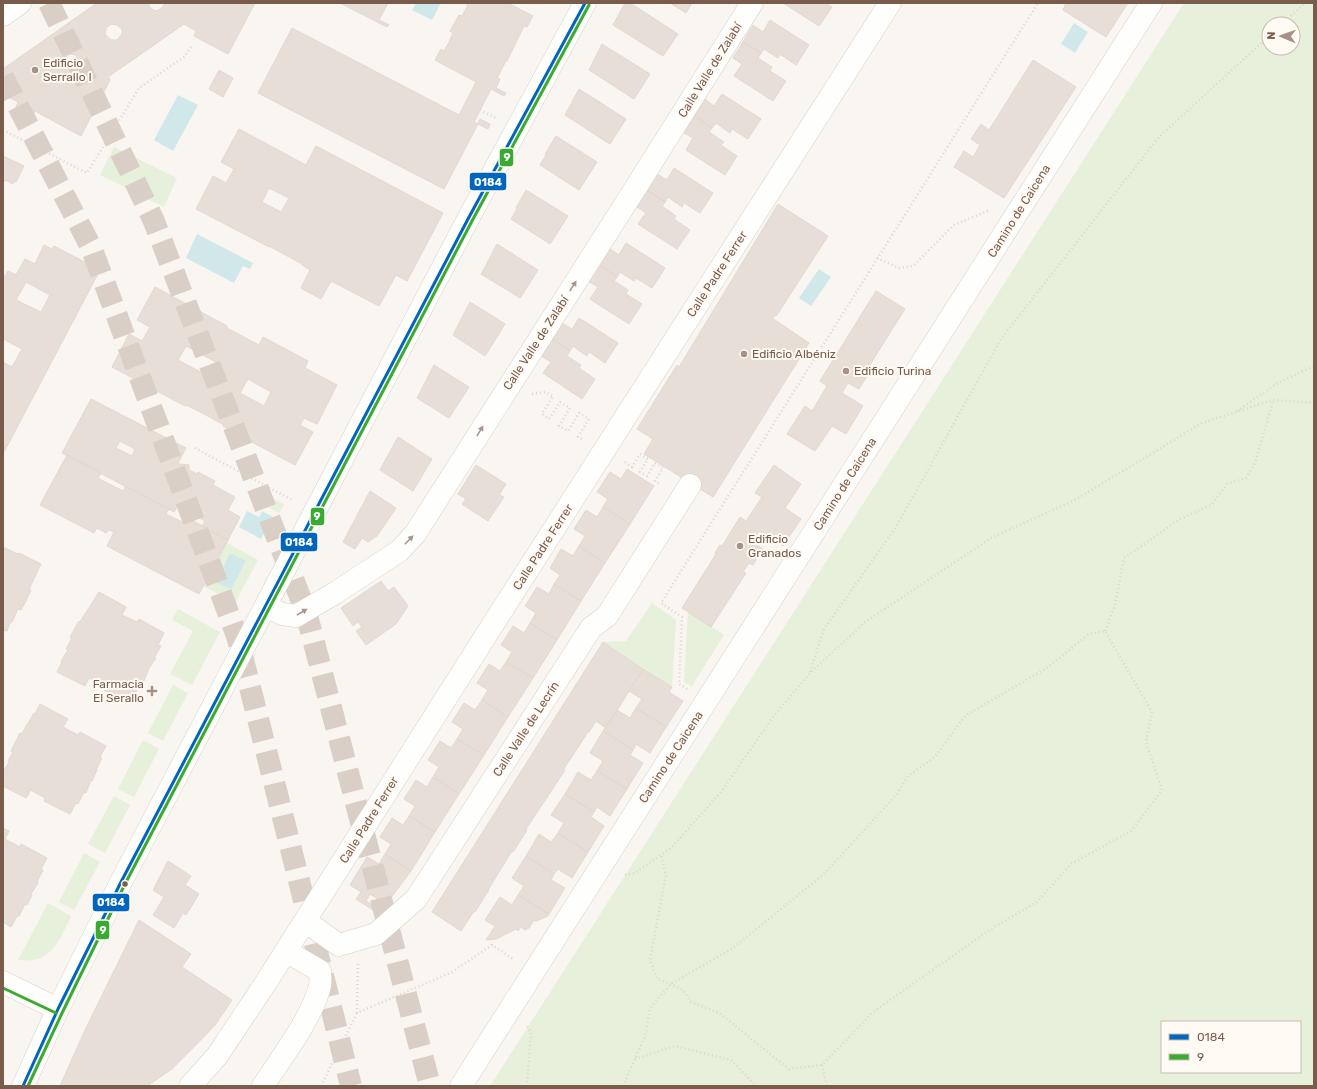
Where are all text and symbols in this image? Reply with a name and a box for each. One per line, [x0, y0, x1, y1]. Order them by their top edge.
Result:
north arrow [1261, 16, 1301, 56]
street label: Calle Valle de Zalabí [675, 19, 745, 120]
text: N [1265, 31, 1278, 40]
place label: Edificio Serrallo I [43, 56, 92, 84]
marker: Edificio Serrallo I [30, 65, 40, 75]
line badge: 9 [499, 148, 514, 167]
text: 9 [503, 151, 511, 164]
street label: Camino de Caicena [985, 162, 1053, 260]
line badge: 0184 [469, 172, 507, 191]
text: 0184 [474, 176, 502, 189]
street label: Calle Padre Ferrer [684, 228, 750, 320]
one-way arrow [569, 281, 577, 291]
street label: Calle Valle de Zalabí [500, 292, 572, 393]
place label: Edificio Albéniz [752, 347, 836, 361]
marker: Edificio Albéniz [739, 349, 749, 359]
place label: Edificio Turina [854, 364, 931, 378]
marker: Edificio Turina [841, 366, 851, 376]
one-way arrow [476, 426, 484, 436]
street label: Camino de Caicena [811, 435, 879, 533]
street label: Calle Padre Ferrer [510, 501, 576, 593]
line badge: 9 [310, 507, 325, 526]
text: 9 [313, 510, 321, 523]
line badge: 0184 [280, 532, 318, 552]
place label: Edificio Granados [748, 532, 801, 560]
one-way arrow [404, 535, 414, 545]
text: 0184 [285, 536, 313, 549]
marker: Edificio Granados [735, 541, 745, 551]
one-way arrow [296, 609, 308, 616]
place label: Farmacia El Serallo [93, 677, 144, 705]
street label: Calle Valle de Lecrín [490, 679, 562, 779]
marker: Farmacia El Serallo [147, 686, 157, 696]
street label: Camino de Caicena [636, 708, 706, 806]
street label: Calle Padre Ferrer [337, 774, 402, 866]
unlabelled marker [120, 879, 130, 889]
line badge: 0184 [92, 893, 130, 912]
text: 0184 [97, 896, 125, 909]
line badge: 9 [95, 920, 110, 940]
text: 9 [99, 924, 107, 937]
legend [1161, 1021, 1301, 1073]
text: 0184 [1197, 1030, 1225, 1044]
text: 9 [1197, 1050, 1204, 1064]

